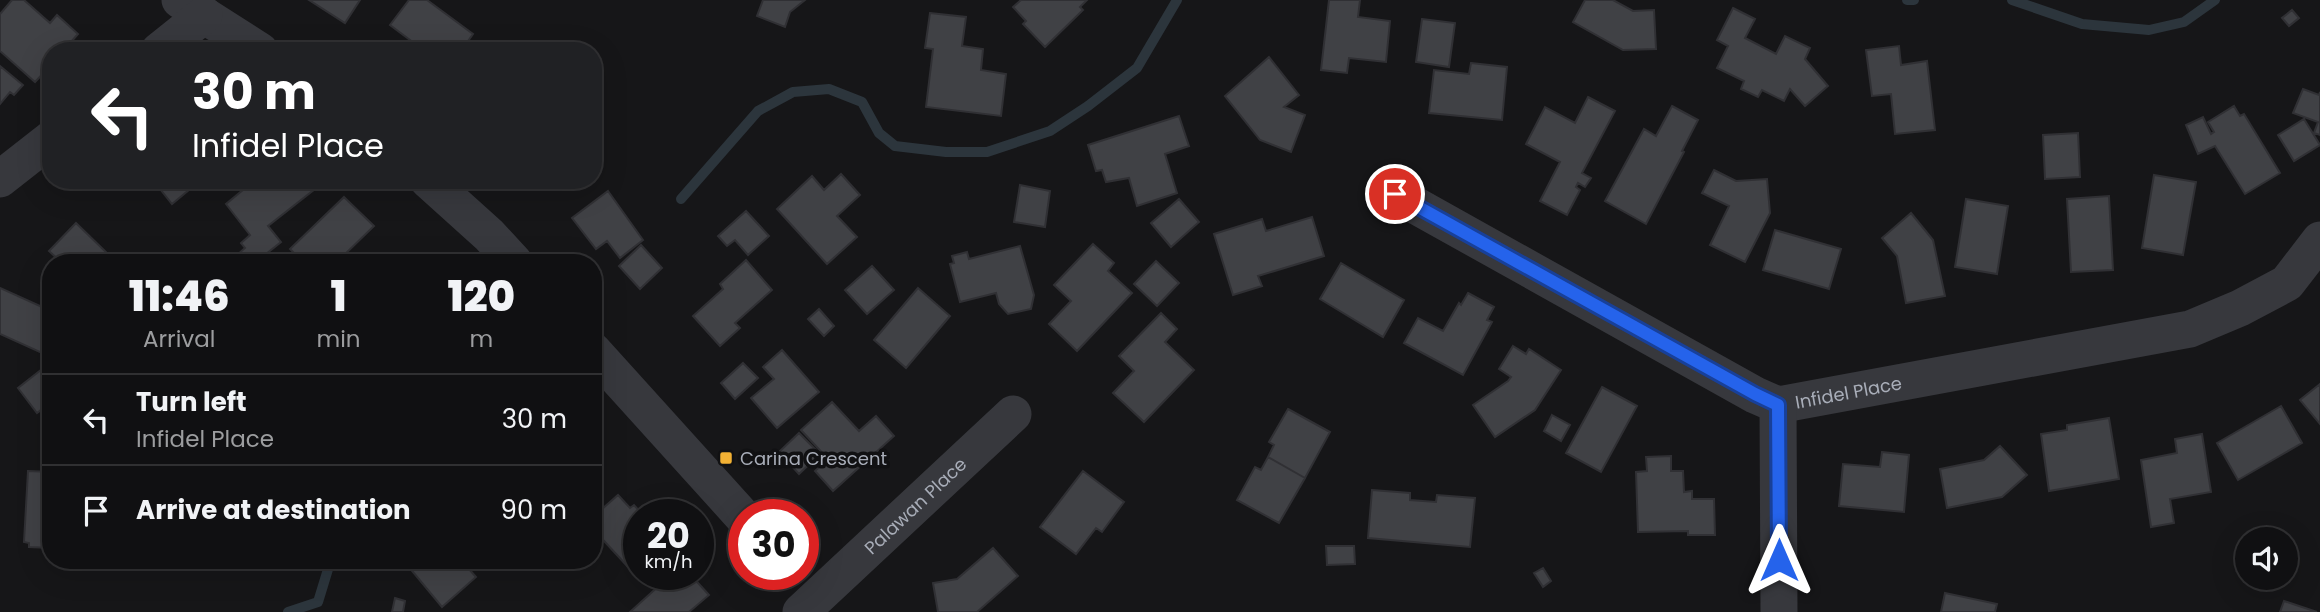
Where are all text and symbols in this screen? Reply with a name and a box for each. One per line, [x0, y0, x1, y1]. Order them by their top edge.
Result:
text: 30 m [192, 58, 316, 126]
icon: left [77, 70, 168, 161]
text: Infidel Place [192, 123, 384, 168]
pin [1365, 164, 1425, 224]
icon: arrive [1376, 175, 1414, 213]
text: 11:46 [129, 267, 230, 326]
text: 1 [330, 267, 347, 326]
text: 120 [447, 267, 515, 326]
text: Arrival [143, 323, 215, 355]
text: min [317, 323, 361, 355]
text: m [469, 323, 493, 355]
street label: Infidel Place [1793, 370, 1904, 414]
text: Turn left [136, 384, 247, 420]
icon: left [77, 401, 115, 439]
text: 30 m [502, 401, 567, 437]
text: Infidel Place [136, 423, 274, 455]
place label: Carina Crescent [740, 446, 887, 471]
marker: Carina Crescent [718, 450, 734, 466]
street label: Palawan Place [858, 451, 972, 560]
icon: arrive [77, 492, 115, 530]
text: Arrive at destination [136, 492, 411, 528]
text: 90 m [501, 492, 567, 528]
speed limit sign: 30 [728, 499, 819, 590]
text: 20 [647, 511, 690, 560]
position arrow [1742, 523, 1816, 597]
map controls [2235, 527, 2298, 590]
button: sound [2235, 527, 2298, 590]
text: km/h [645, 549, 692, 574]

